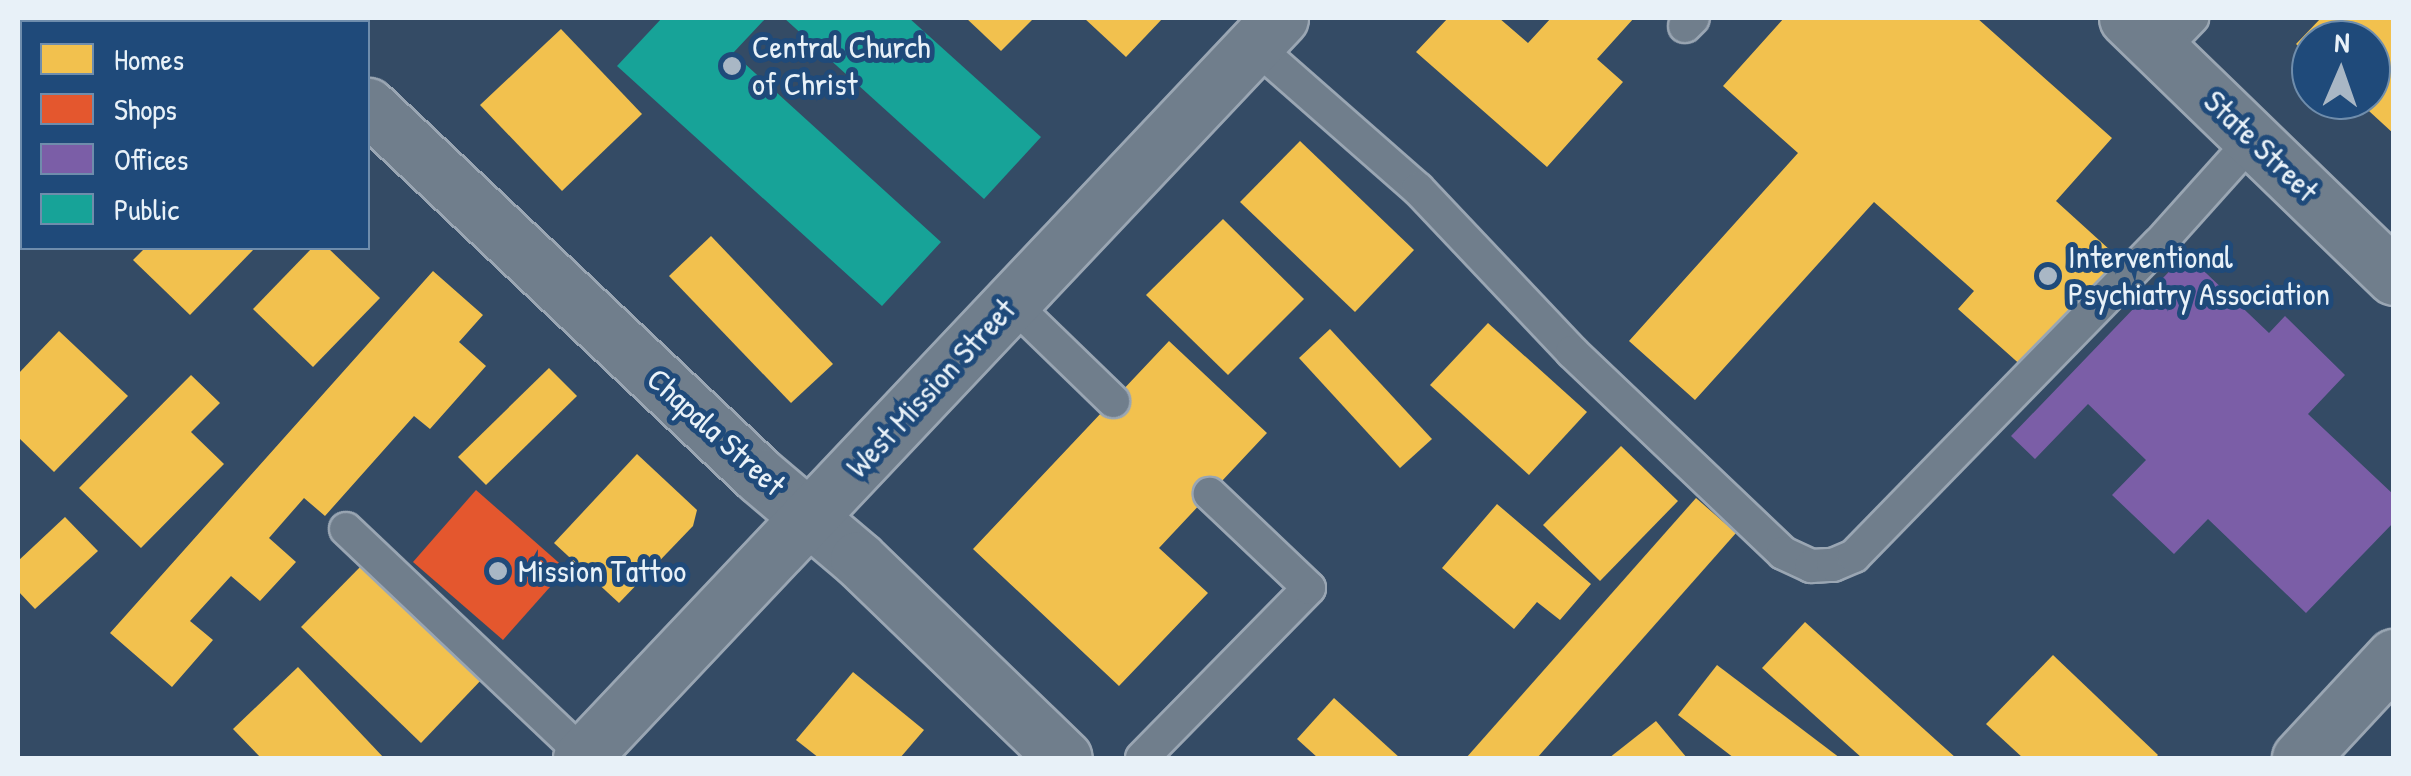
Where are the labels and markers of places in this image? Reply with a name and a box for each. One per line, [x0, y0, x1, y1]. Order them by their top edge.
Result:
place label: Central Church of Christ [752, 29, 930, 104]
marker: Central Church of Christ [721, 55, 743, 77]
place label: Interventional Psychiatry Association [2068, 239, 2330, 314]
marker: Interventional Psychiatry Association [2037, 265, 2059, 287]
place label: Mission Tattoo [518, 552, 686, 590]
marker: Mission Tattoo [487, 560, 509, 582]

